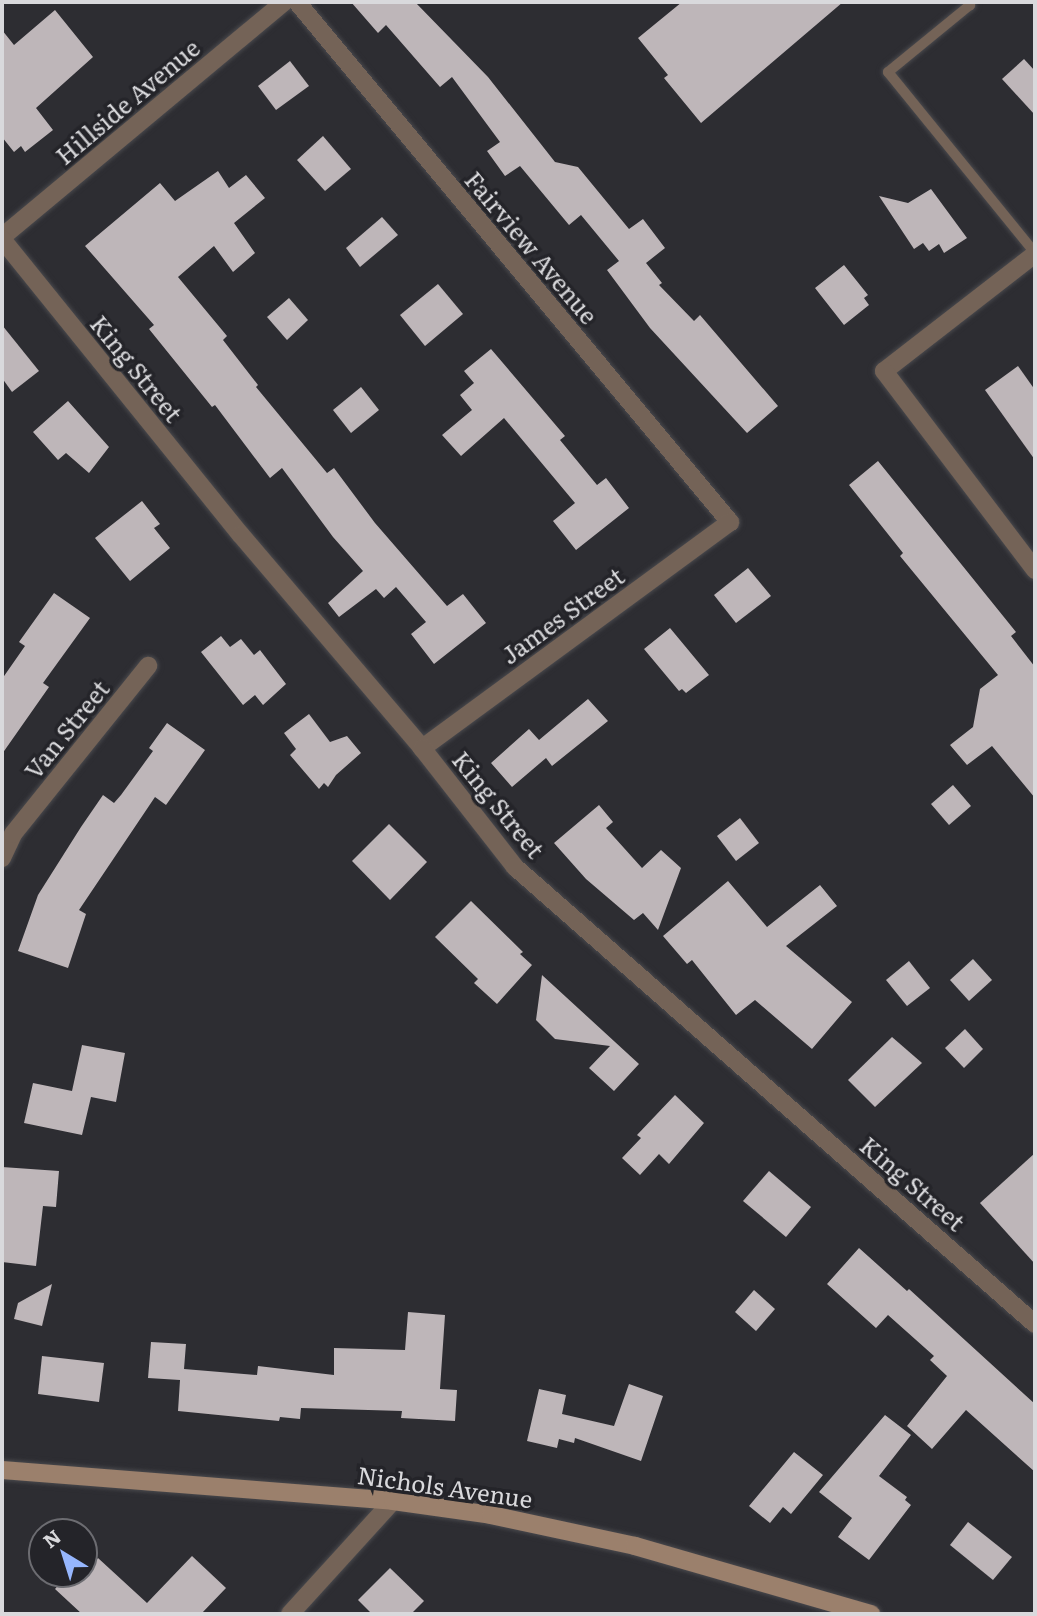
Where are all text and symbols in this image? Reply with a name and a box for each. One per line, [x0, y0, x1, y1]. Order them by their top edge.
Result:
street label: Hillside Avenue [49, 32, 205, 170]
street label: Fairview Avenue [460, 165, 604, 329]
street label: King Street [85, 309, 189, 427]
street label: James Street [495, 561, 629, 669]
street label: Van Street [18, 674, 114, 784]
street label: King Street [447, 745, 551, 863]
street label: King Street [855, 1130, 971, 1236]
street label: Nichols Avenue [356, 1459, 534, 1513]
north arrow [28, 1518, 98, 1588]
text: N [36, 1522, 66, 1554]

